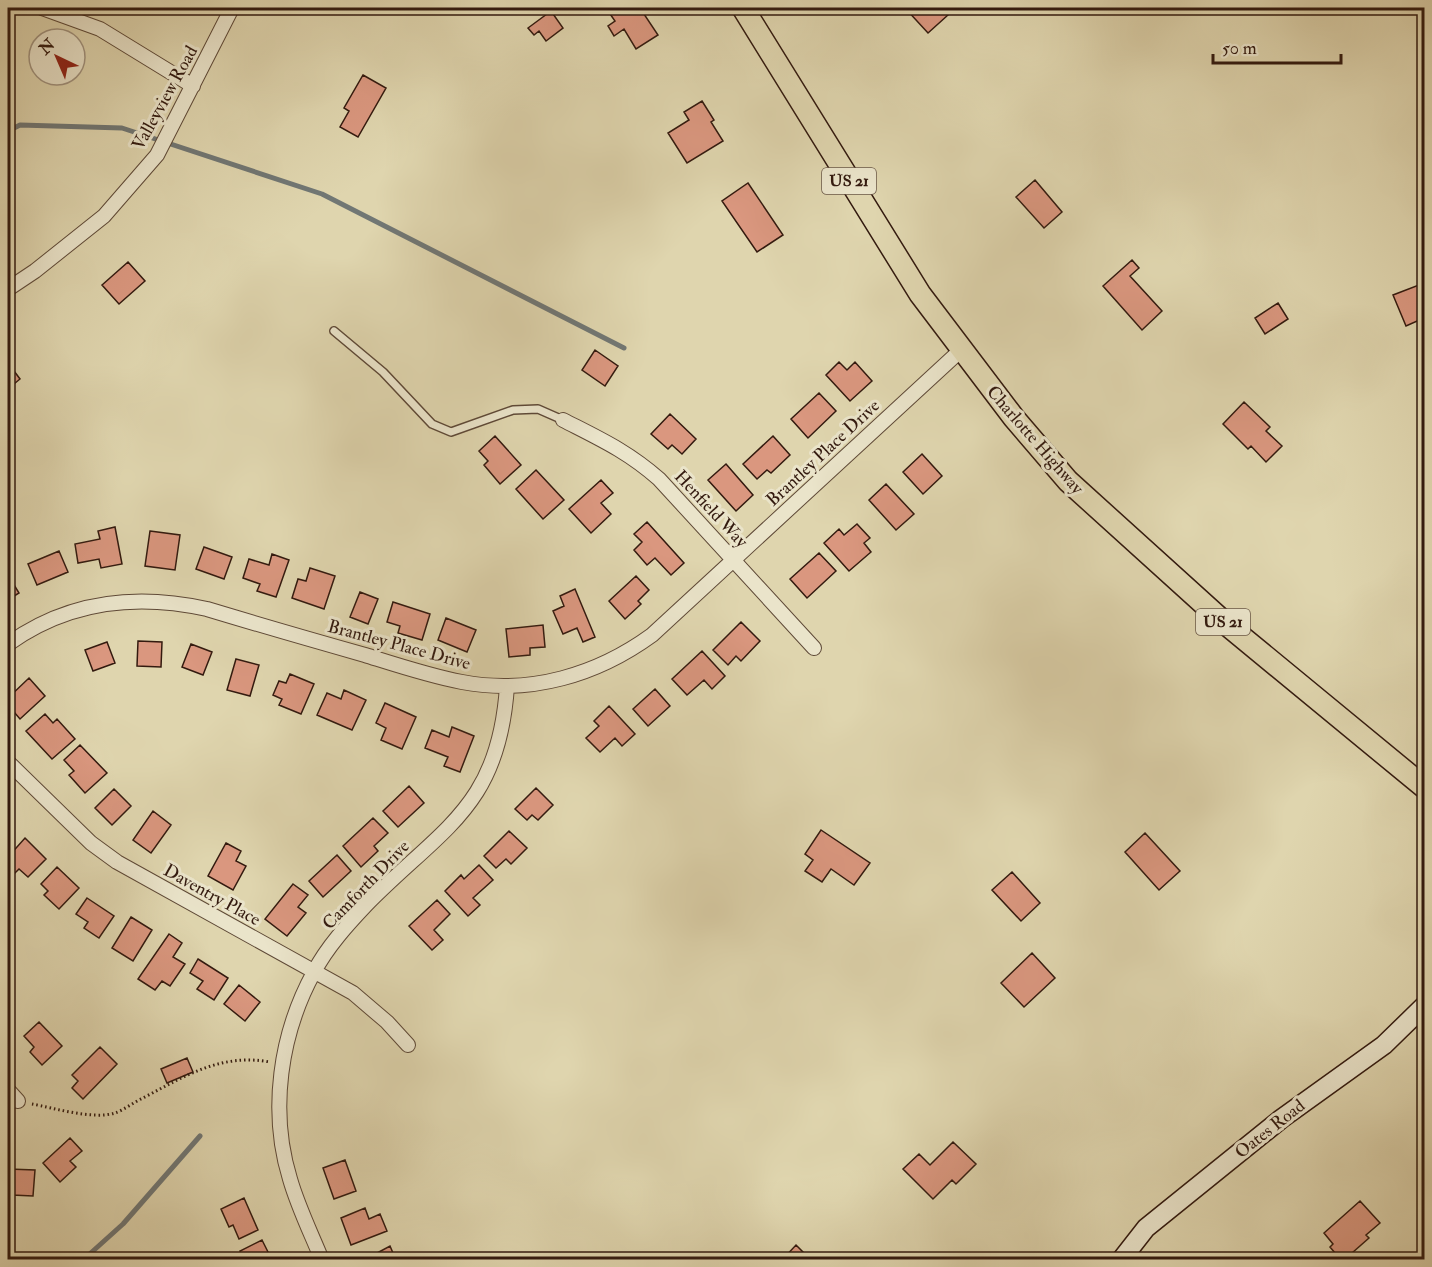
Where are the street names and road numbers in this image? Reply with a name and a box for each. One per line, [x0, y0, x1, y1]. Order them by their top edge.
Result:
street label: Valleyview Road [127, 42, 203, 154]
road number: US 21 [822, 168, 876, 194]
street label: Charlotte Highway [981, 381, 1089, 500]
street label: Brantley Place Drive [761, 394, 885, 512]
street label: Henfield Way [669, 465, 754, 553]
road number: US 21 [1196, 609, 1250, 635]
street label: Brantley Place Drive [325, 615, 473, 675]
street label: Camforth Drive [317, 835, 415, 935]
street label: Daventry Place [159, 859, 265, 931]
street label: Oates Road [1230, 1094, 1310, 1164]

